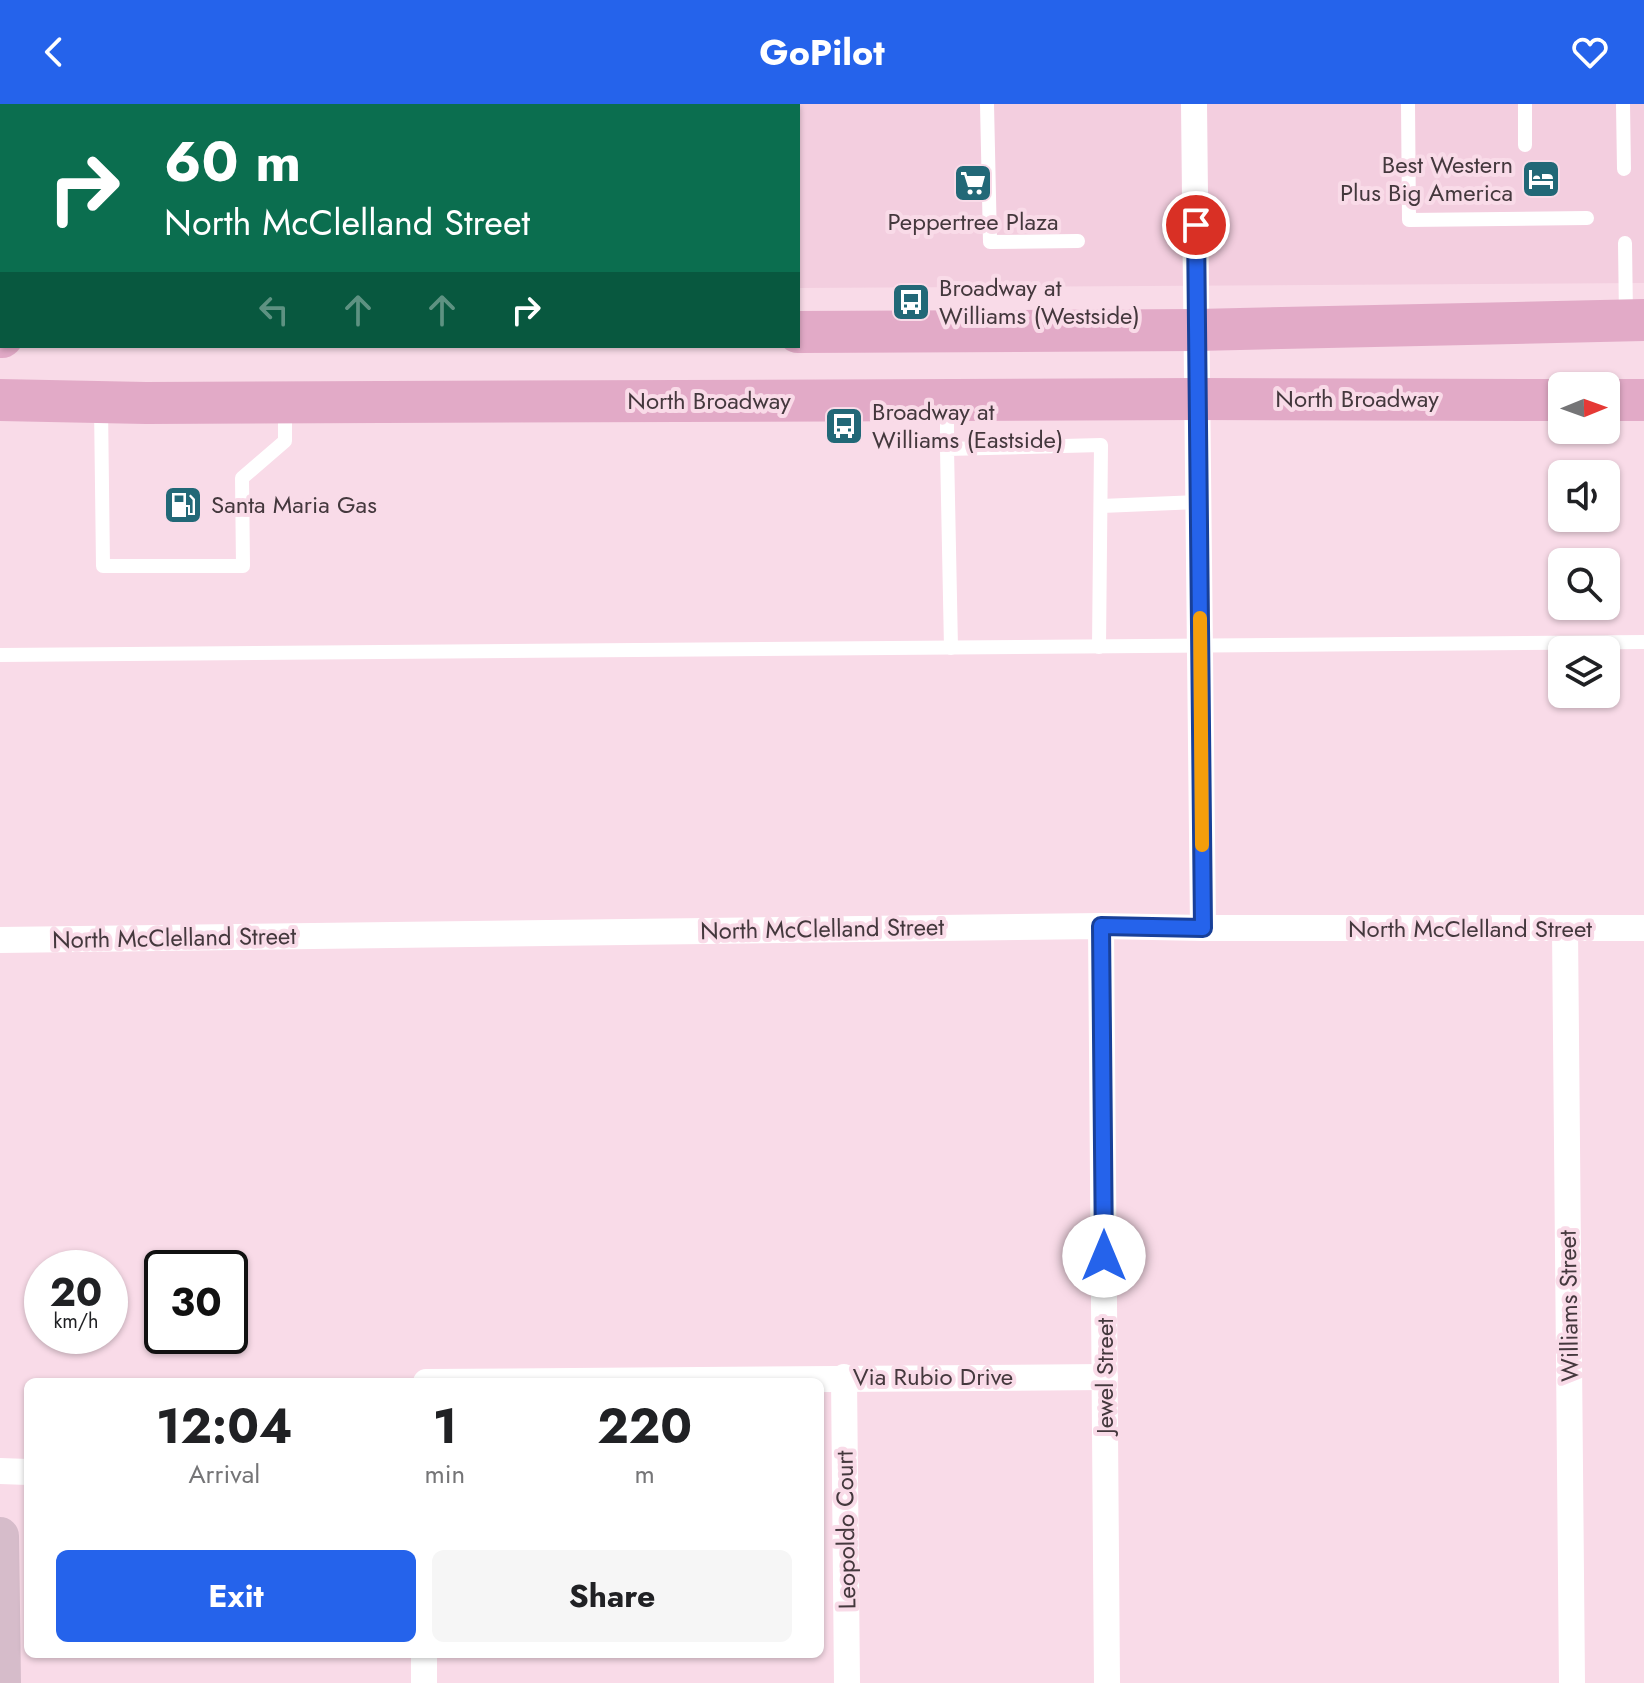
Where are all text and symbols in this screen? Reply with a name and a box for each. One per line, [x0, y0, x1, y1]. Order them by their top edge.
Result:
text: GoPilot [759, 26, 885, 78]
icon: back [32, 30, 76, 74]
icon: heart [1568, 30, 1612, 74]
text: 60 m [164, 121, 301, 202]
icon: right [32, 136, 136, 240]
place label: Best Western Plus Big America [1340, 147, 1513, 210]
hotel icon: Best Western Plus Big America [1520, 158, 1562, 200]
supermarket icon: Peppertree Plaza [952, 162, 994, 204]
pin [1162, 191, 1230, 259]
text: North McClelland Street [164, 196, 530, 248]
icon: arrive [1174, 203, 1218, 247]
place label: Peppertree Plaza [887, 204, 1059, 239]
place label: Broadway at Williams (Westside) [939, 270, 1140, 333]
bus stop icon: Broadway at Williams (Westside) [890, 281, 932, 323]
icon: left [252, 288, 296, 332]
icon: ahead [336, 288, 380, 332]
icon: ahead [420, 288, 464, 332]
icon: right [504, 288, 548, 332]
north arrow [1548, 372, 1620, 444]
map controls [1548, 372, 1620, 708]
street label: North Broadway [1275, 381, 1439, 416]
street label: North Broadway [627, 383, 791, 418]
place label: Broadway at Williams (Eastside) [872, 394, 1063, 457]
bus stop icon: Broadway at Williams (Eastside) [823, 405, 865, 447]
button: sound [1548, 460, 1620, 532]
fuel station icon: Santa Maria Gas [162, 484, 204, 526]
place label: Santa Maria Gas [211, 487, 377, 522]
button: search [1548, 548, 1620, 620]
button: layers [1548, 636, 1620, 708]
street label: North McClelland Street [700, 909, 945, 948]
street label: North McClelland Street [1348, 911, 1592, 946]
street label: North McClelland Street [52, 918, 297, 957]
position arrow [1062, 1214, 1146, 1298]
street label: Williams Street [1550, 1230, 1587, 1382]
speed limit sign: 30 [144, 1250, 248, 1354]
text: 20 [50, 1263, 102, 1321]
text: km/h [53, 1307, 99, 1336]
street label: Jewel Street [1087, 1318, 1122, 1437]
street label: Via Rubio Drive [853, 1359, 1013, 1394]
text: 12:04 [156, 1392, 293, 1461]
text: 1 [433, 1392, 457, 1461]
text: 220 [597, 1392, 692, 1461]
street label: Leopoldo Court [827, 1450, 864, 1610]
text: Arrival [188, 1455, 260, 1493]
text: min [425, 1455, 465, 1493]
text: m [634, 1455, 655, 1493]
button: Exit [56, 1550, 416, 1642]
button: Share [432, 1550, 792, 1642]

